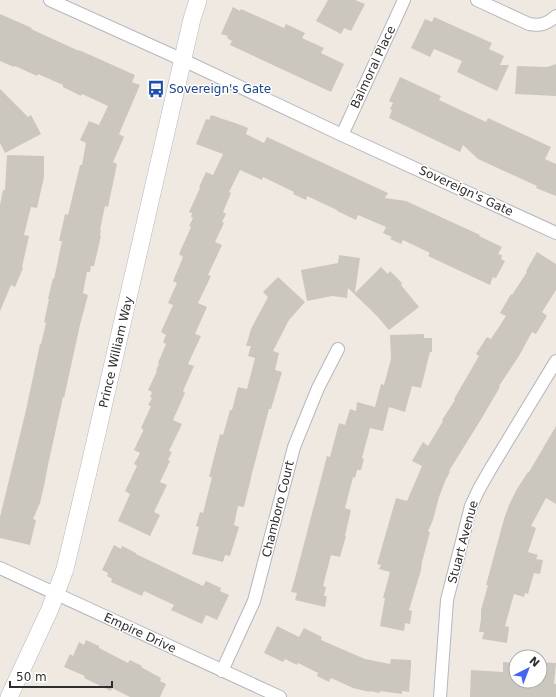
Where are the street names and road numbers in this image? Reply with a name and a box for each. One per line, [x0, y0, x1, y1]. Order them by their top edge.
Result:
street label: Balmoral Place [348, 24, 398, 110]
street label: Sovereign's Gate [417, 163, 515, 219]
street label: Prince William Way [96, 295, 136, 409]
street label: Chamboro Court [259, 459, 297, 559]
street label: Stuart Avenue [445, 499, 481, 585]
street label: Empire Drive [102, 610, 178, 656]

